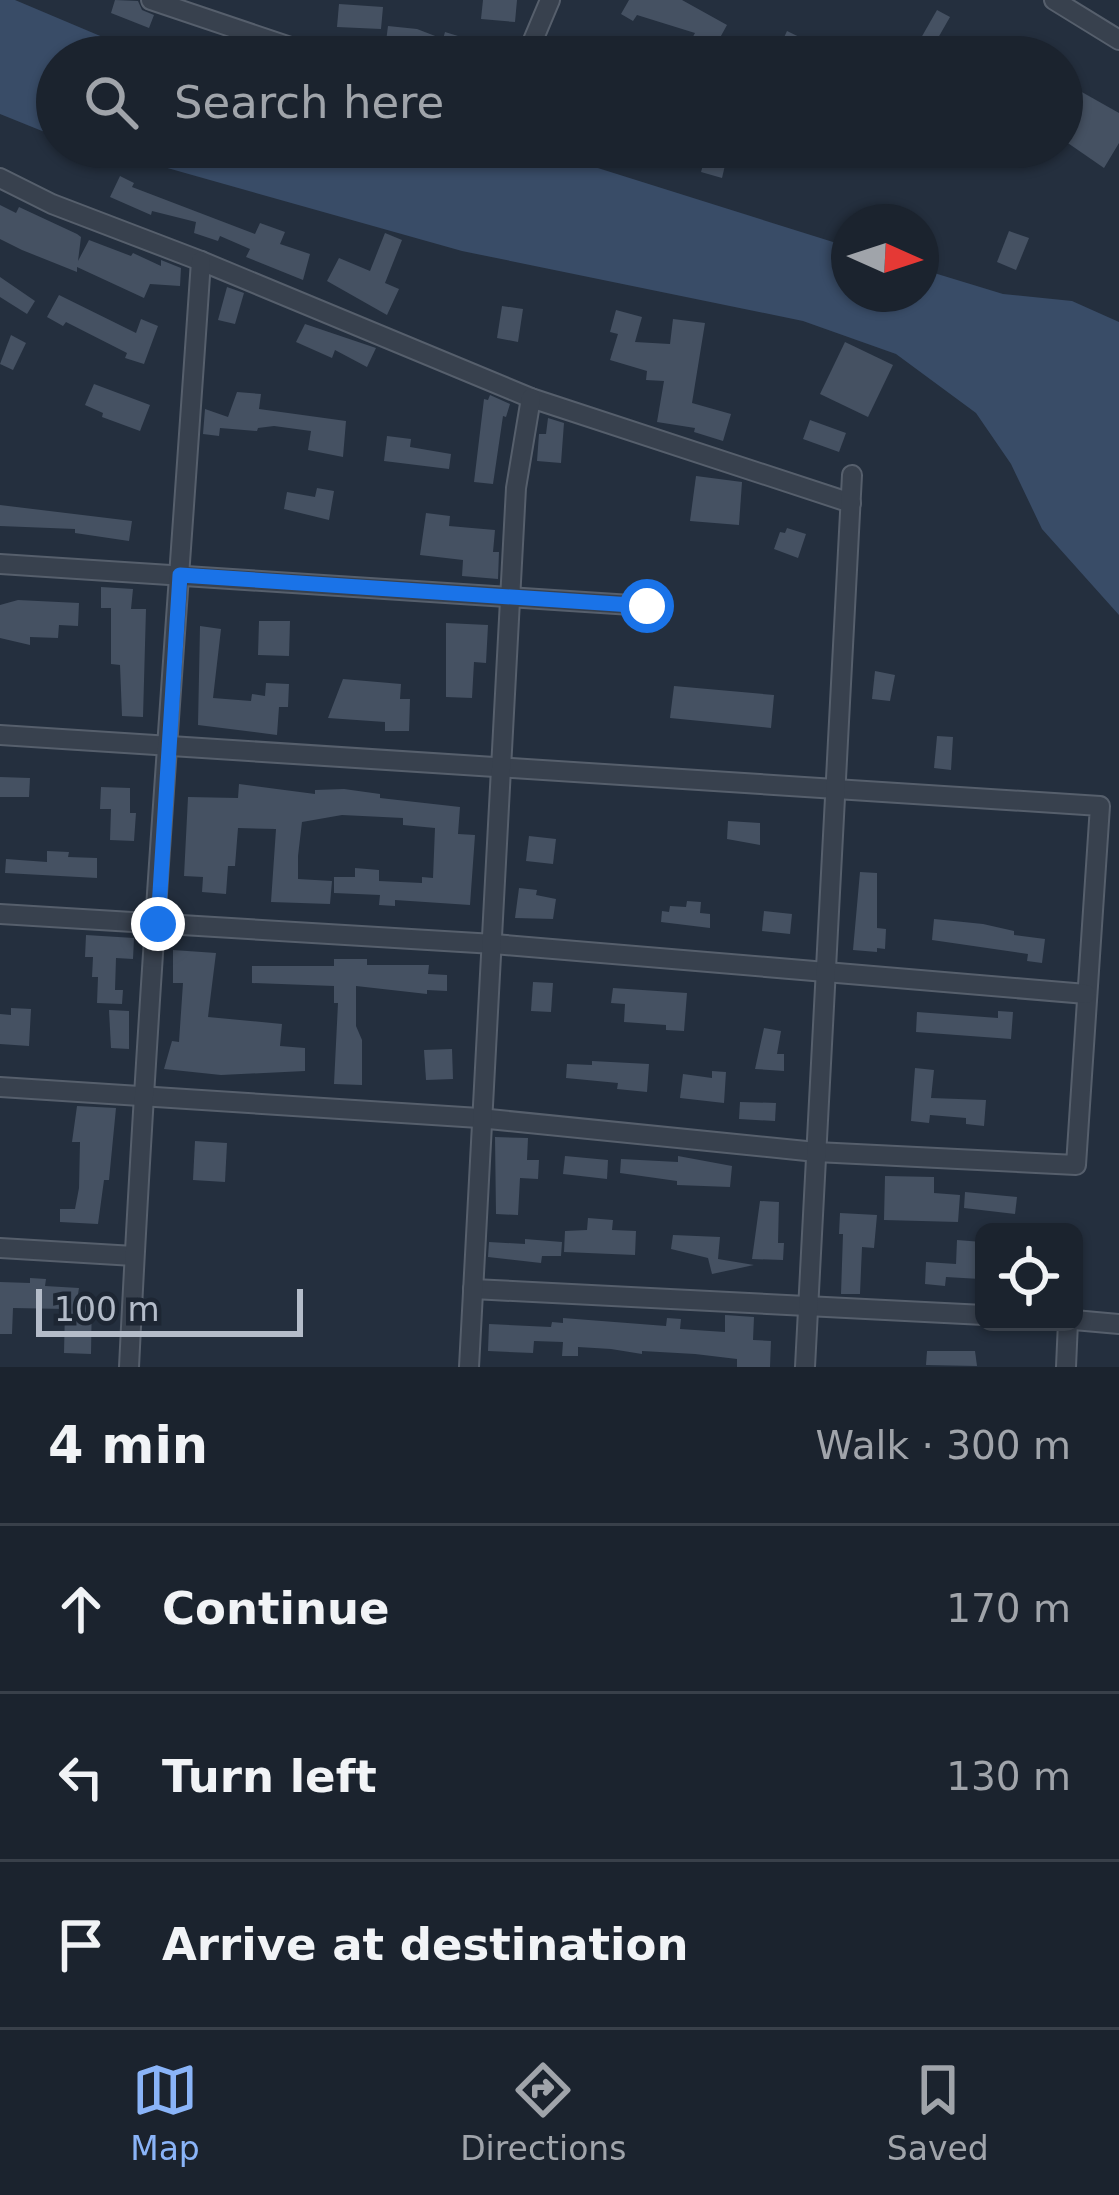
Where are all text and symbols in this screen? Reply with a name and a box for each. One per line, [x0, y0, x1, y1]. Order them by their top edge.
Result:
search box [36, 36, 1083, 168]
icon: search [78, 69, 144, 135]
text: Search here [174, 76, 444, 129]
north arrow [831, 204, 939, 312]
route start [620, 579, 674, 633]
route end [131, 897, 185, 951]
map controls [975, 1223, 1083, 1331]
button: locate [975, 1223, 1083, 1331]
scale bar [36, 1283, 303, 1336]
text: 100 m [54, 1290, 160, 1329]
text: 4 min [48, 1416, 208, 1475]
text: Walk · 300 m [816, 1423, 1071, 1468]
icon: ahead [48, 1576, 114, 1642]
text: Continue [162, 1582, 390, 1635]
text: 170 m [946, 1586, 1071, 1631]
icon: left [48, 1744, 114, 1810]
text: Turn left [162, 1750, 377, 1803]
text: 130 m [946, 1754, 1071, 1799]
icon: arrive [48, 1912, 114, 1978]
text: Arrive at destination [162, 1918, 688, 1971]
tab: Map [130, 2057, 200, 2168]
tab: Directions [460, 2057, 626, 2168]
tab: Saved [887, 2057, 989, 2168]

